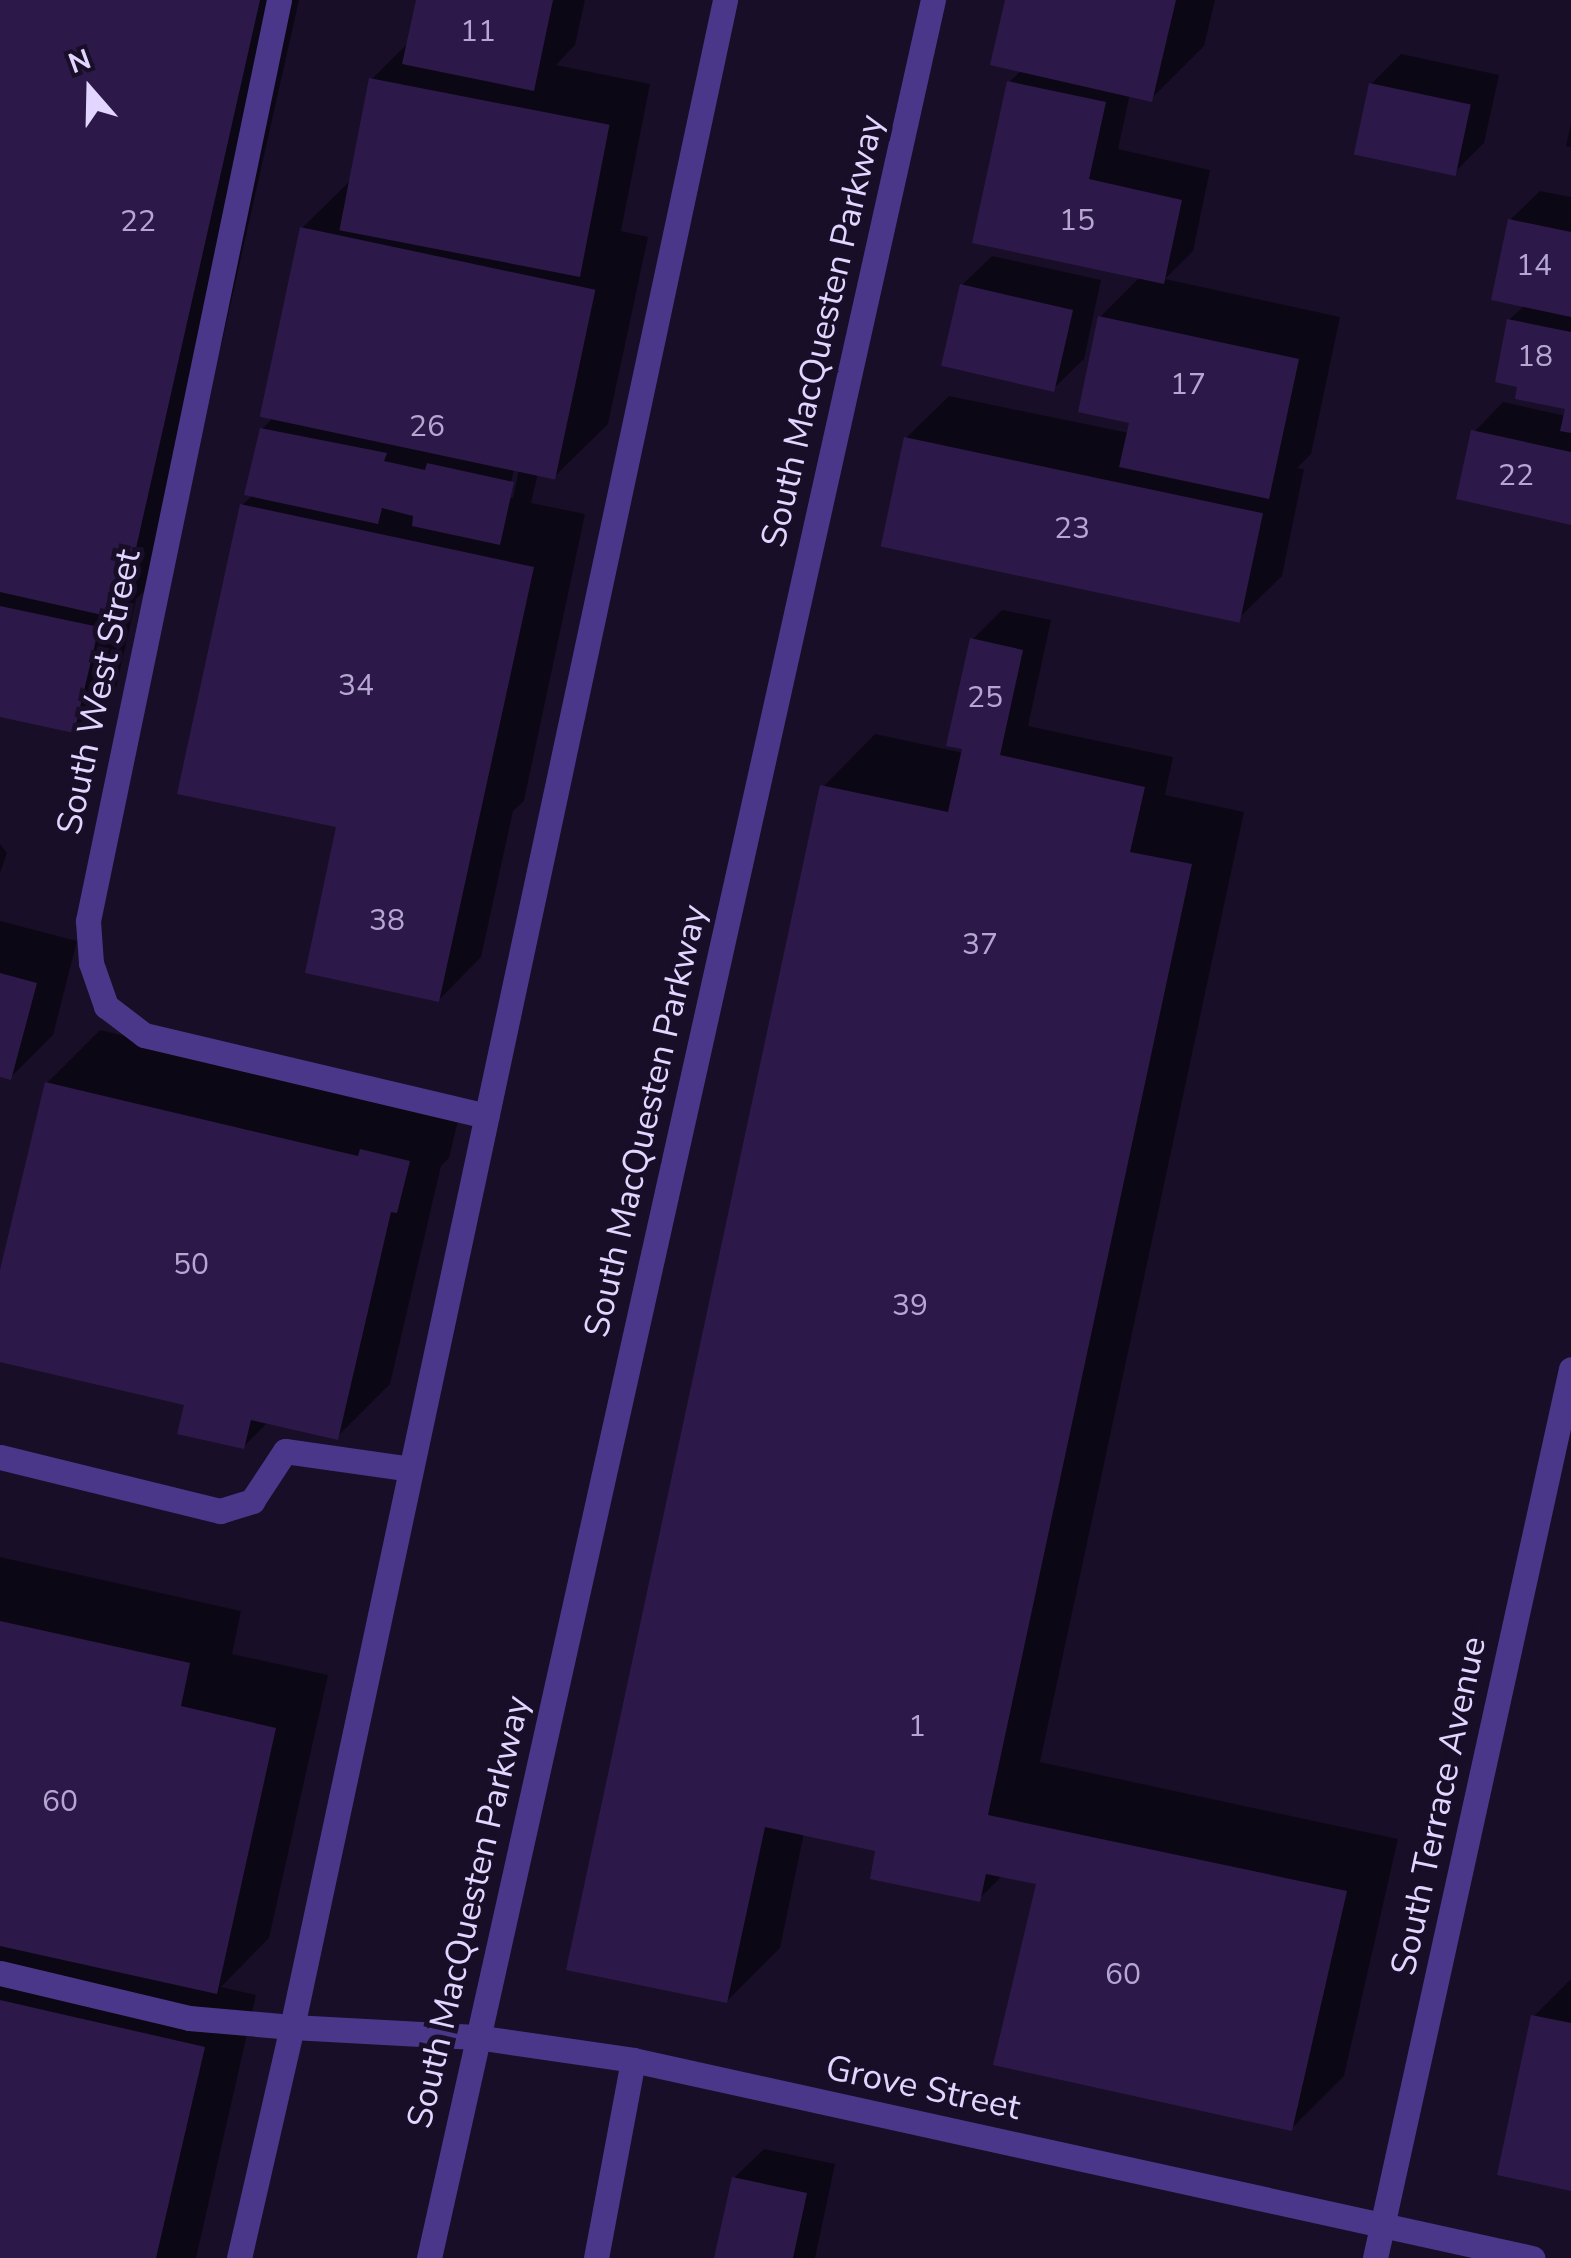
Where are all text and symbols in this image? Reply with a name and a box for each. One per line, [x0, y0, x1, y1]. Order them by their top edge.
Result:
house number: 11 [460, 14, 496, 50]
north arrow [40, 40, 140, 140]
text: N [63, 40, 96, 83]
street label: South MacQuesten Parkway [753, 111, 893, 551]
house number: 15 [1059, 203, 1095, 239]
house number: 22 [120, 204, 156, 240]
house number: 14 [1516, 248, 1552, 284]
house number: 18 [1517, 339, 1553, 375]
house number: 17 [1170, 367, 1206, 403]
house number: 26 [409, 409, 445, 445]
house number: 22 [1498, 458, 1534, 494]
house number: 23 [1054, 511, 1090, 547]
street label: South West Street [48, 546, 150, 838]
house number: 34 [338, 668, 374, 704]
house number: 25 [967, 680, 1003, 716]
street label: South MacQuesten Parkway [576, 901, 716, 1341]
house number: 38 [369, 903, 405, 939]
house number: 37 [962, 927, 998, 963]
house number: 50 [173, 1247, 209, 1283]
house number: 39 [892, 1288, 928, 1324]
street label: South Terrace Avenue [1383, 1633, 1495, 1979]
street label: South MacQuesten Parkway [399, 1692, 539, 2132]
house number: 1 [908, 1709, 926, 1745]
house number: 60 [42, 1784, 78, 1820]
house number: 60 [1105, 1957, 1141, 1993]
street label: Grove Street [822, 2047, 1024, 2129]

